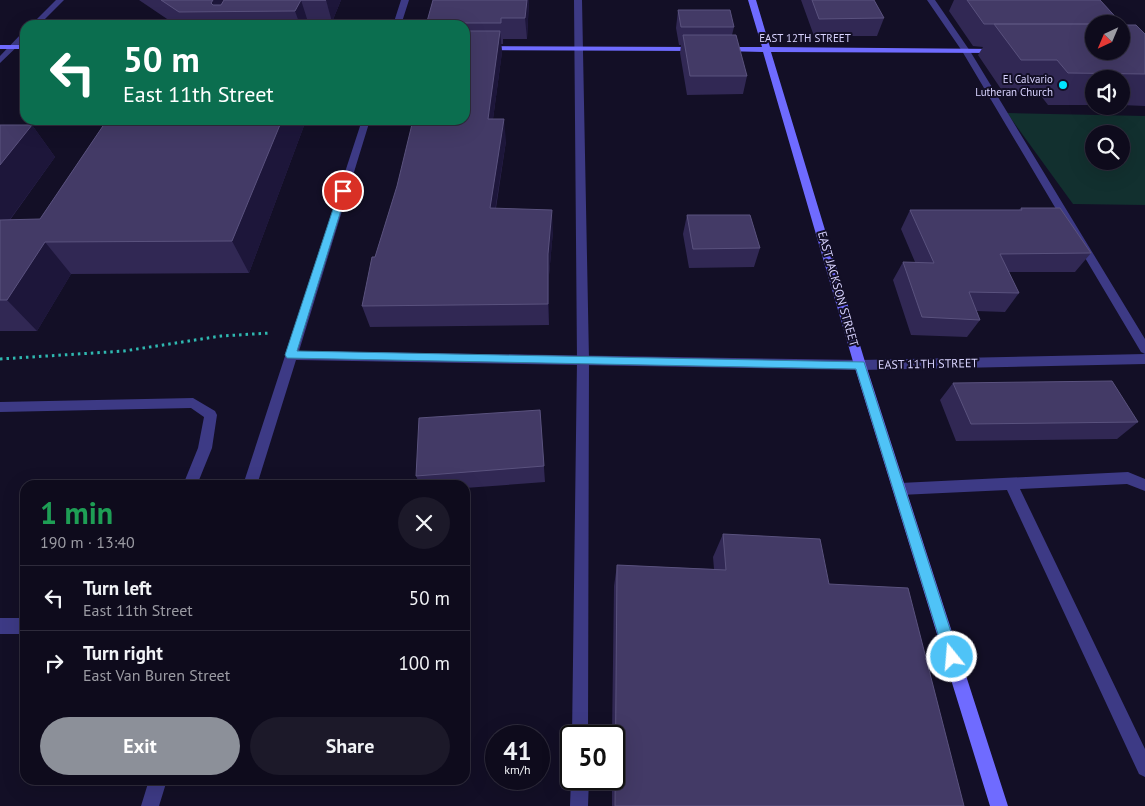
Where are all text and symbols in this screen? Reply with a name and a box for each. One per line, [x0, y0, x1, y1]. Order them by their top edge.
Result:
north arrow [1085, 15, 1130, 60]
map controls [1085, 15, 1130, 170]
street label: EAST 12TH STREET [759, 31, 851, 45]
text: 50 m [123, 36, 200, 82]
icon: left [40, 40, 105, 105]
button: sound [1085, 70, 1130, 115]
place label: El Calvario Lutheran Church [975, 72, 1053, 99]
marker: El Calvario Lutheran Church [1057, 79, 1069, 91]
text: East 11th Street [123, 80, 274, 108]
button: search [1085, 125, 1130, 170]
pin [322, 170, 364, 212]
icon: arrive [329, 177, 357, 205]
street label: EAST JACKSON STREET [815, 230, 862, 349]
street label: EAST 11TH STREET [878, 355, 978, 372]
text: 1 min [40, 493, 113, 532]
button: close [398, 497, 450, 549]
text: 190 m · 13:40 [40, 532, 135, 552]
text: Turn left [83, 576, 152, 600]
icon: left [40, 584, 68, 612]
text: 50 m [409, 586, 450, 610]
text: East 11th Street [83, 600, 193, 620]
position arrow [925, 630, 977, 682]
text: Turn right [83, 641, 163, 665]
icon: right [40, 649, 68, 677]
text: 100 m [398, 651, 450, 675]
text: East Van Buren Street [83, 665, 230, 685]
button: Exit [40, 717, 240, 775]
button: Share [250, 717, 450, 775]
speed limit sign: 50 [560, 725, 625, 790]
text: 41 [503, 735, 532, 767]
text: km/h [504, 762, 531, 777]

